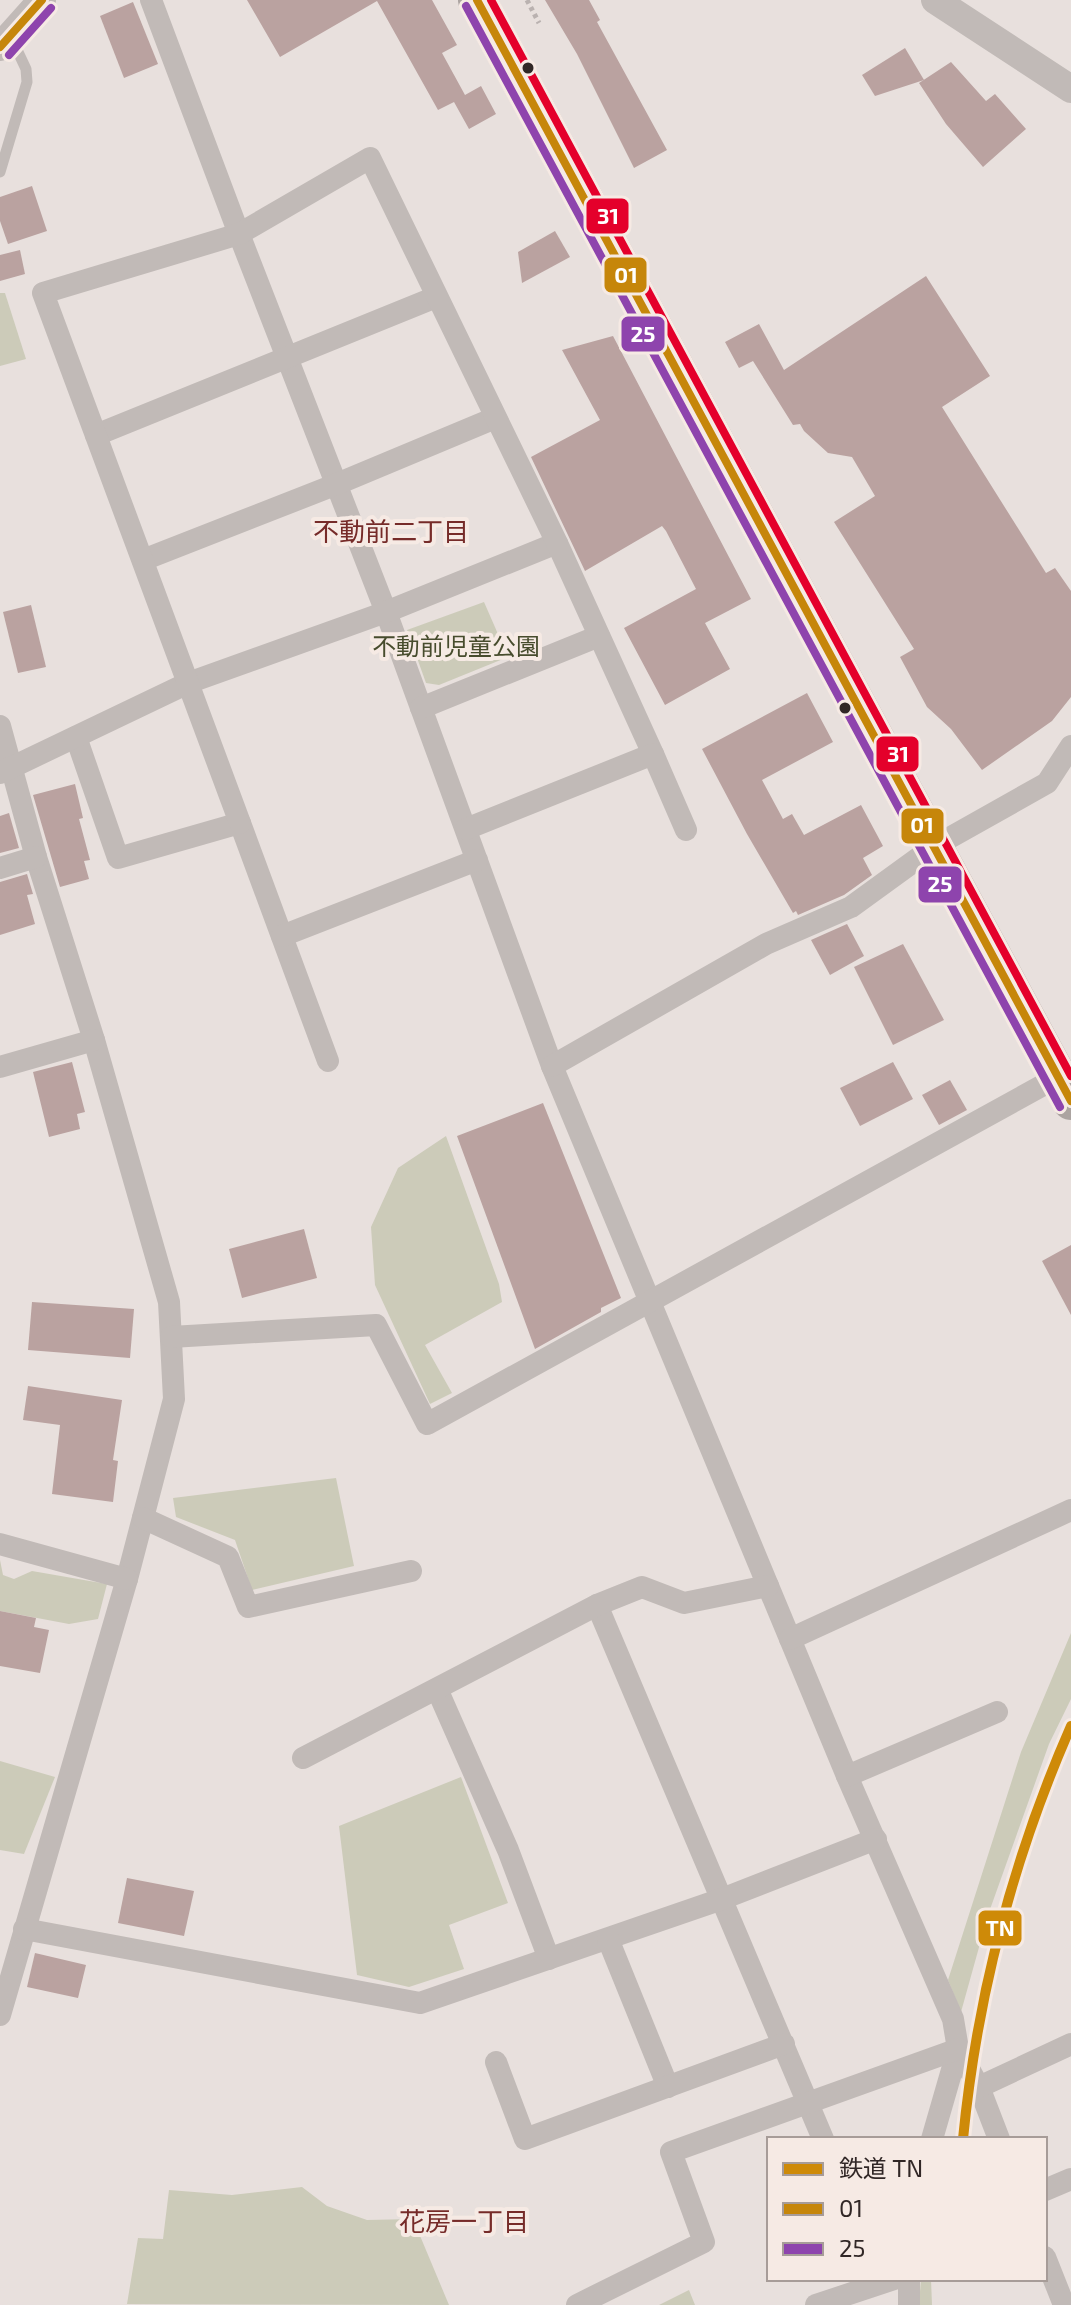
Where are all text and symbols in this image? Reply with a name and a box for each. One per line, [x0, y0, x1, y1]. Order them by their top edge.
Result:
unlabelled marker [520, 60, 536, 76]
line badge: 31 [585, 197, 630, 235]
text: 31 [597, 202, 619, 228]
line badge: 01 [603, 256, 648, 294]
text: 01 [614, 261, 638, 287]
line badge: 25 [620, 315, 666, 353]
text: 25 [631, 320, 655, 346]
district label: 不動前二丁目 [313, 515, 469, 546]
park label: 不動前児童公園 [372, 631, 540, 660]
unlabelled marker [837, 700, 853, 716]
line badge: 31 [875, 735, 920, 773]
text: 31 [887, 740, 909, 766]
line badge: 01 [900, 807, 945, 845]
text: 01 [910, 811, 934, 837]
line badge: 25 [917, 865, 963, 904]
text: 25 [928, 870, 952, 896]
line badge: TN [977, 1909, 1023, 1947]
text: TN [985, 1914, 1015, 1940]
legend [767, 2137, 1047, 2281]
text: 鉄道 TN [839, 2153, 923, 2182]
text: 01 [839, 2193, 863, 2222]
district label: 花房一丁目 [399, 2205, 529, 2236]
text: 25 [839, 2233, 865, 2262]

